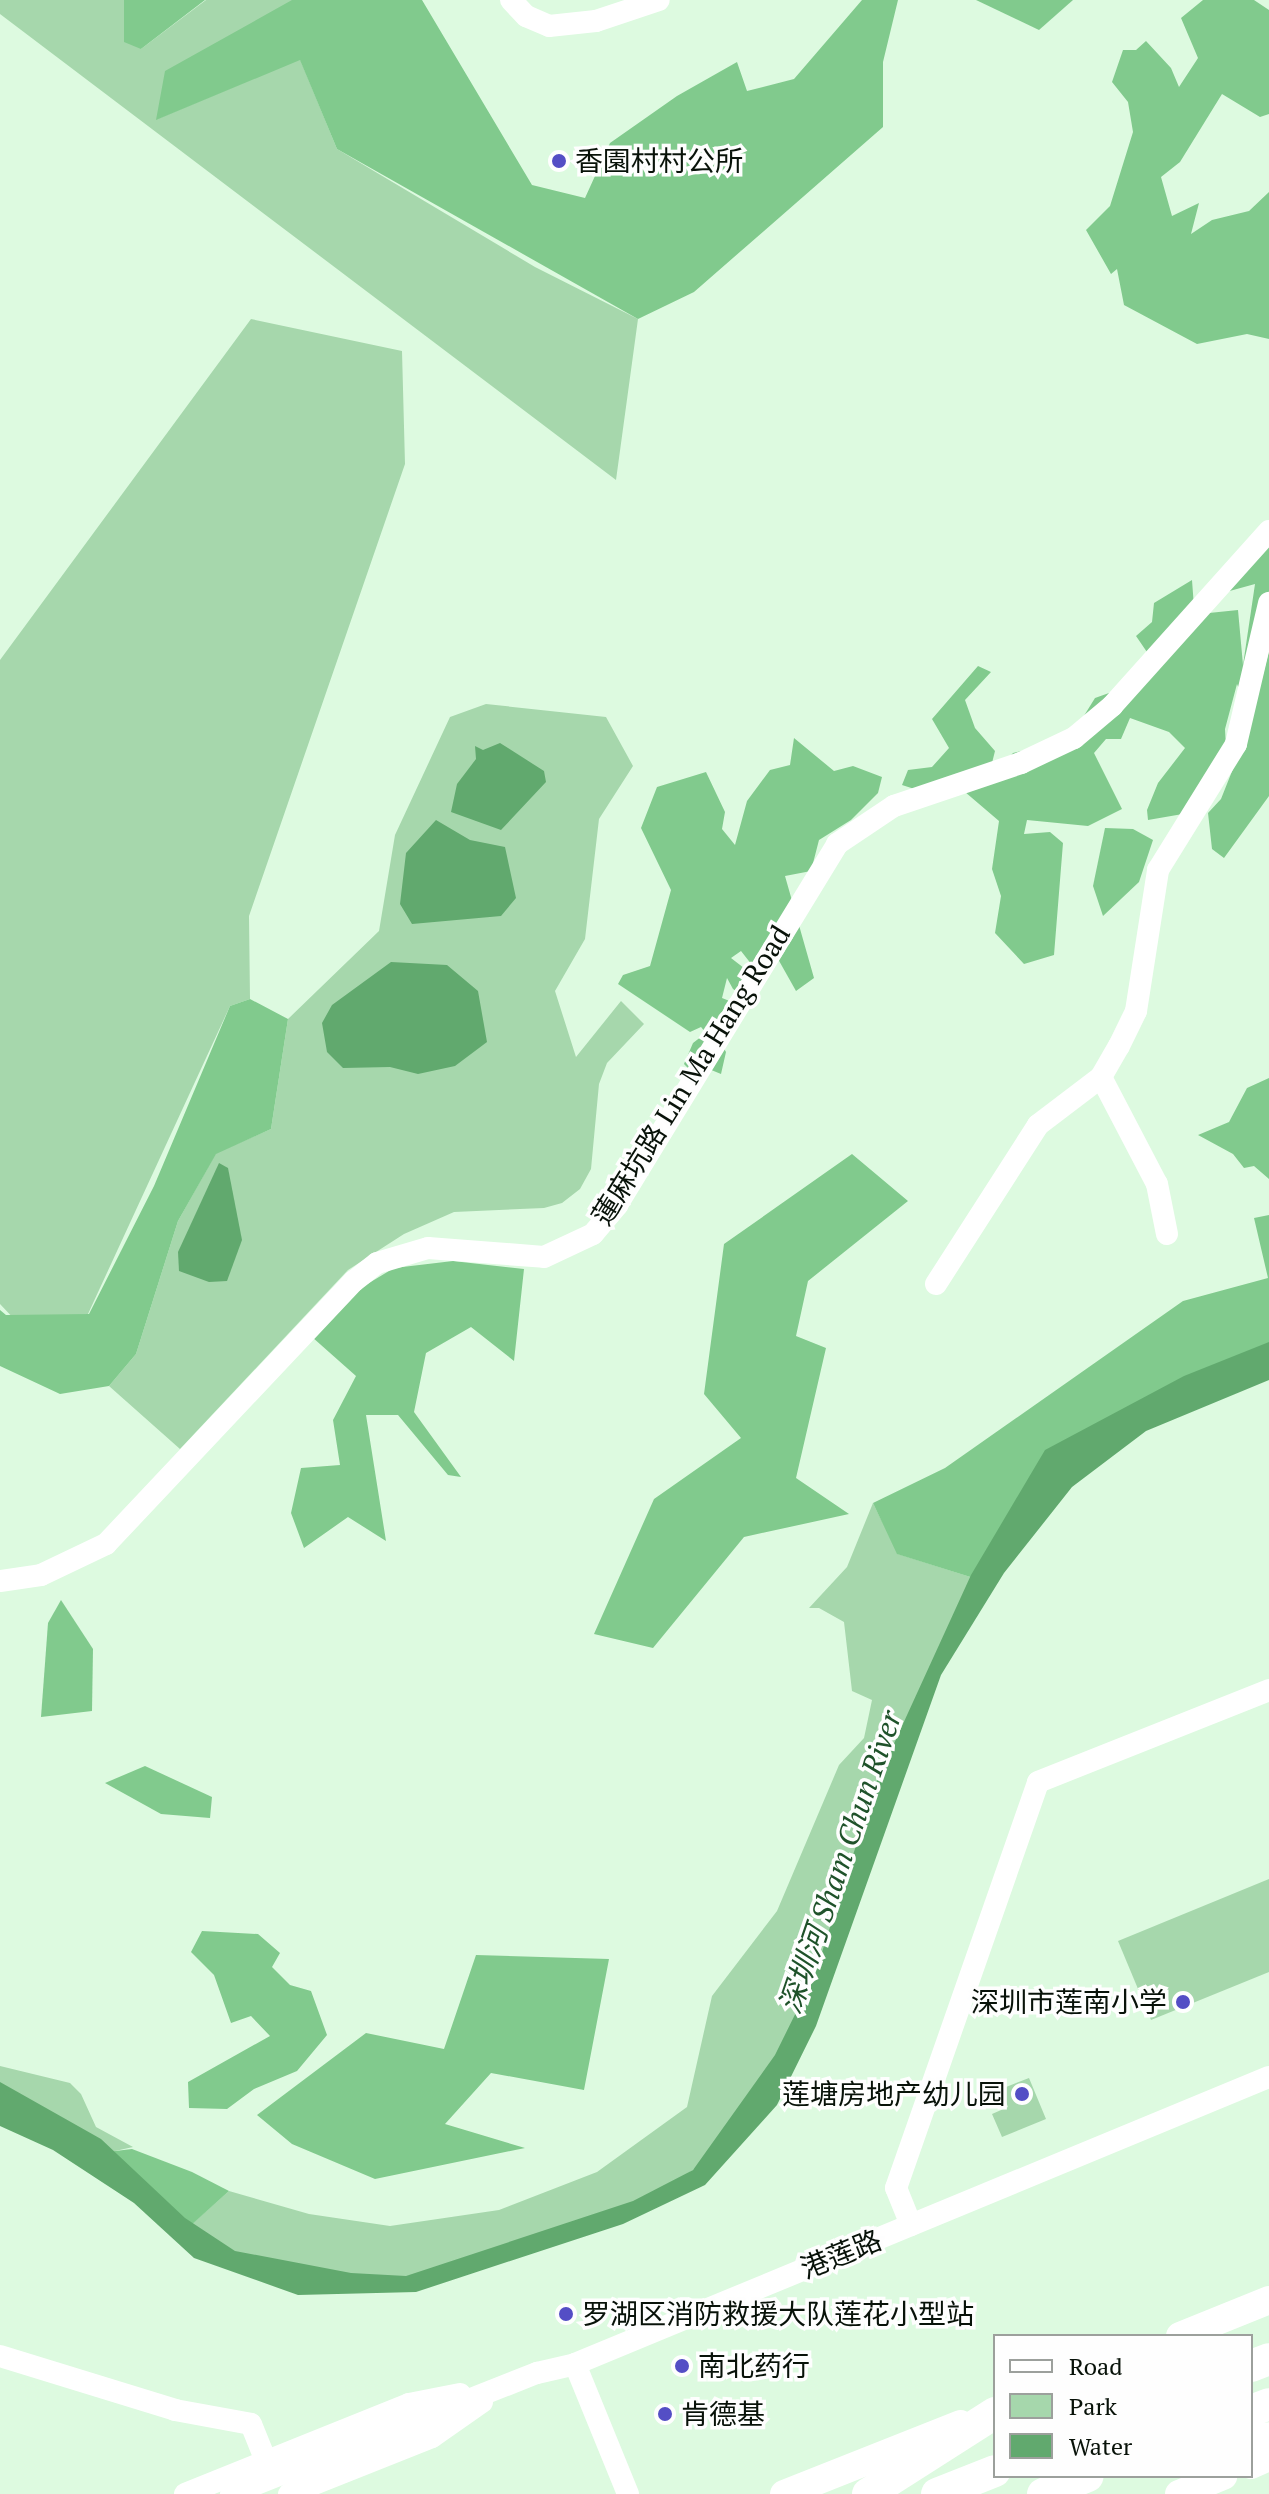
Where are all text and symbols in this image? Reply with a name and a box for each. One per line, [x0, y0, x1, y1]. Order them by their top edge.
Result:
place label: 香園村村公所 [575, 144, 743, 178]
marker: 香園村村公所 [550, 152, 568, 170]
street label: 蓮麻坑路 Lin Ma Hang Road [585, 919, 797, 1231]
water label: 深圳河 Sham Chun River [771, 1706, 909, 2018]
place label: 深圳市莲南小学 [971, 1985, 1167, 2019]
marker: 深圳市莲南小学 [1174, 1993, 1192, 2011]
place label: 莲塘房地产幼儿园 [782, 2077, 1006, 2111]
marker: 莲塘房地产幼儿园 [1013, 2085, 1031, 2103]
street label: 港莲路 [796, 2223, 886, 2285]
place label: 罗湖区消防救援大队莲花小型站 [582, 2297, 974, 2331]
marker: 罗湖区消防救援大队莲花小型站 [557, 2305, 575, 2323]
legend [993, 2334, 1253, 2478]
place label: 南北药行 [698, 2349, 810, 2383]
text: Road [1069, 2350, 1123, 2382]
marker: 南北药行 [673, 2357, 691, 2375]
text: Park [1069, 2390, 1117, 2422]
place label: 肯德基 [681, 2397, 765, 2431]
marker: 肯德基 [656, 2405, 674, 2423]
text: Water [1069, 2430, 1132, 2462]

